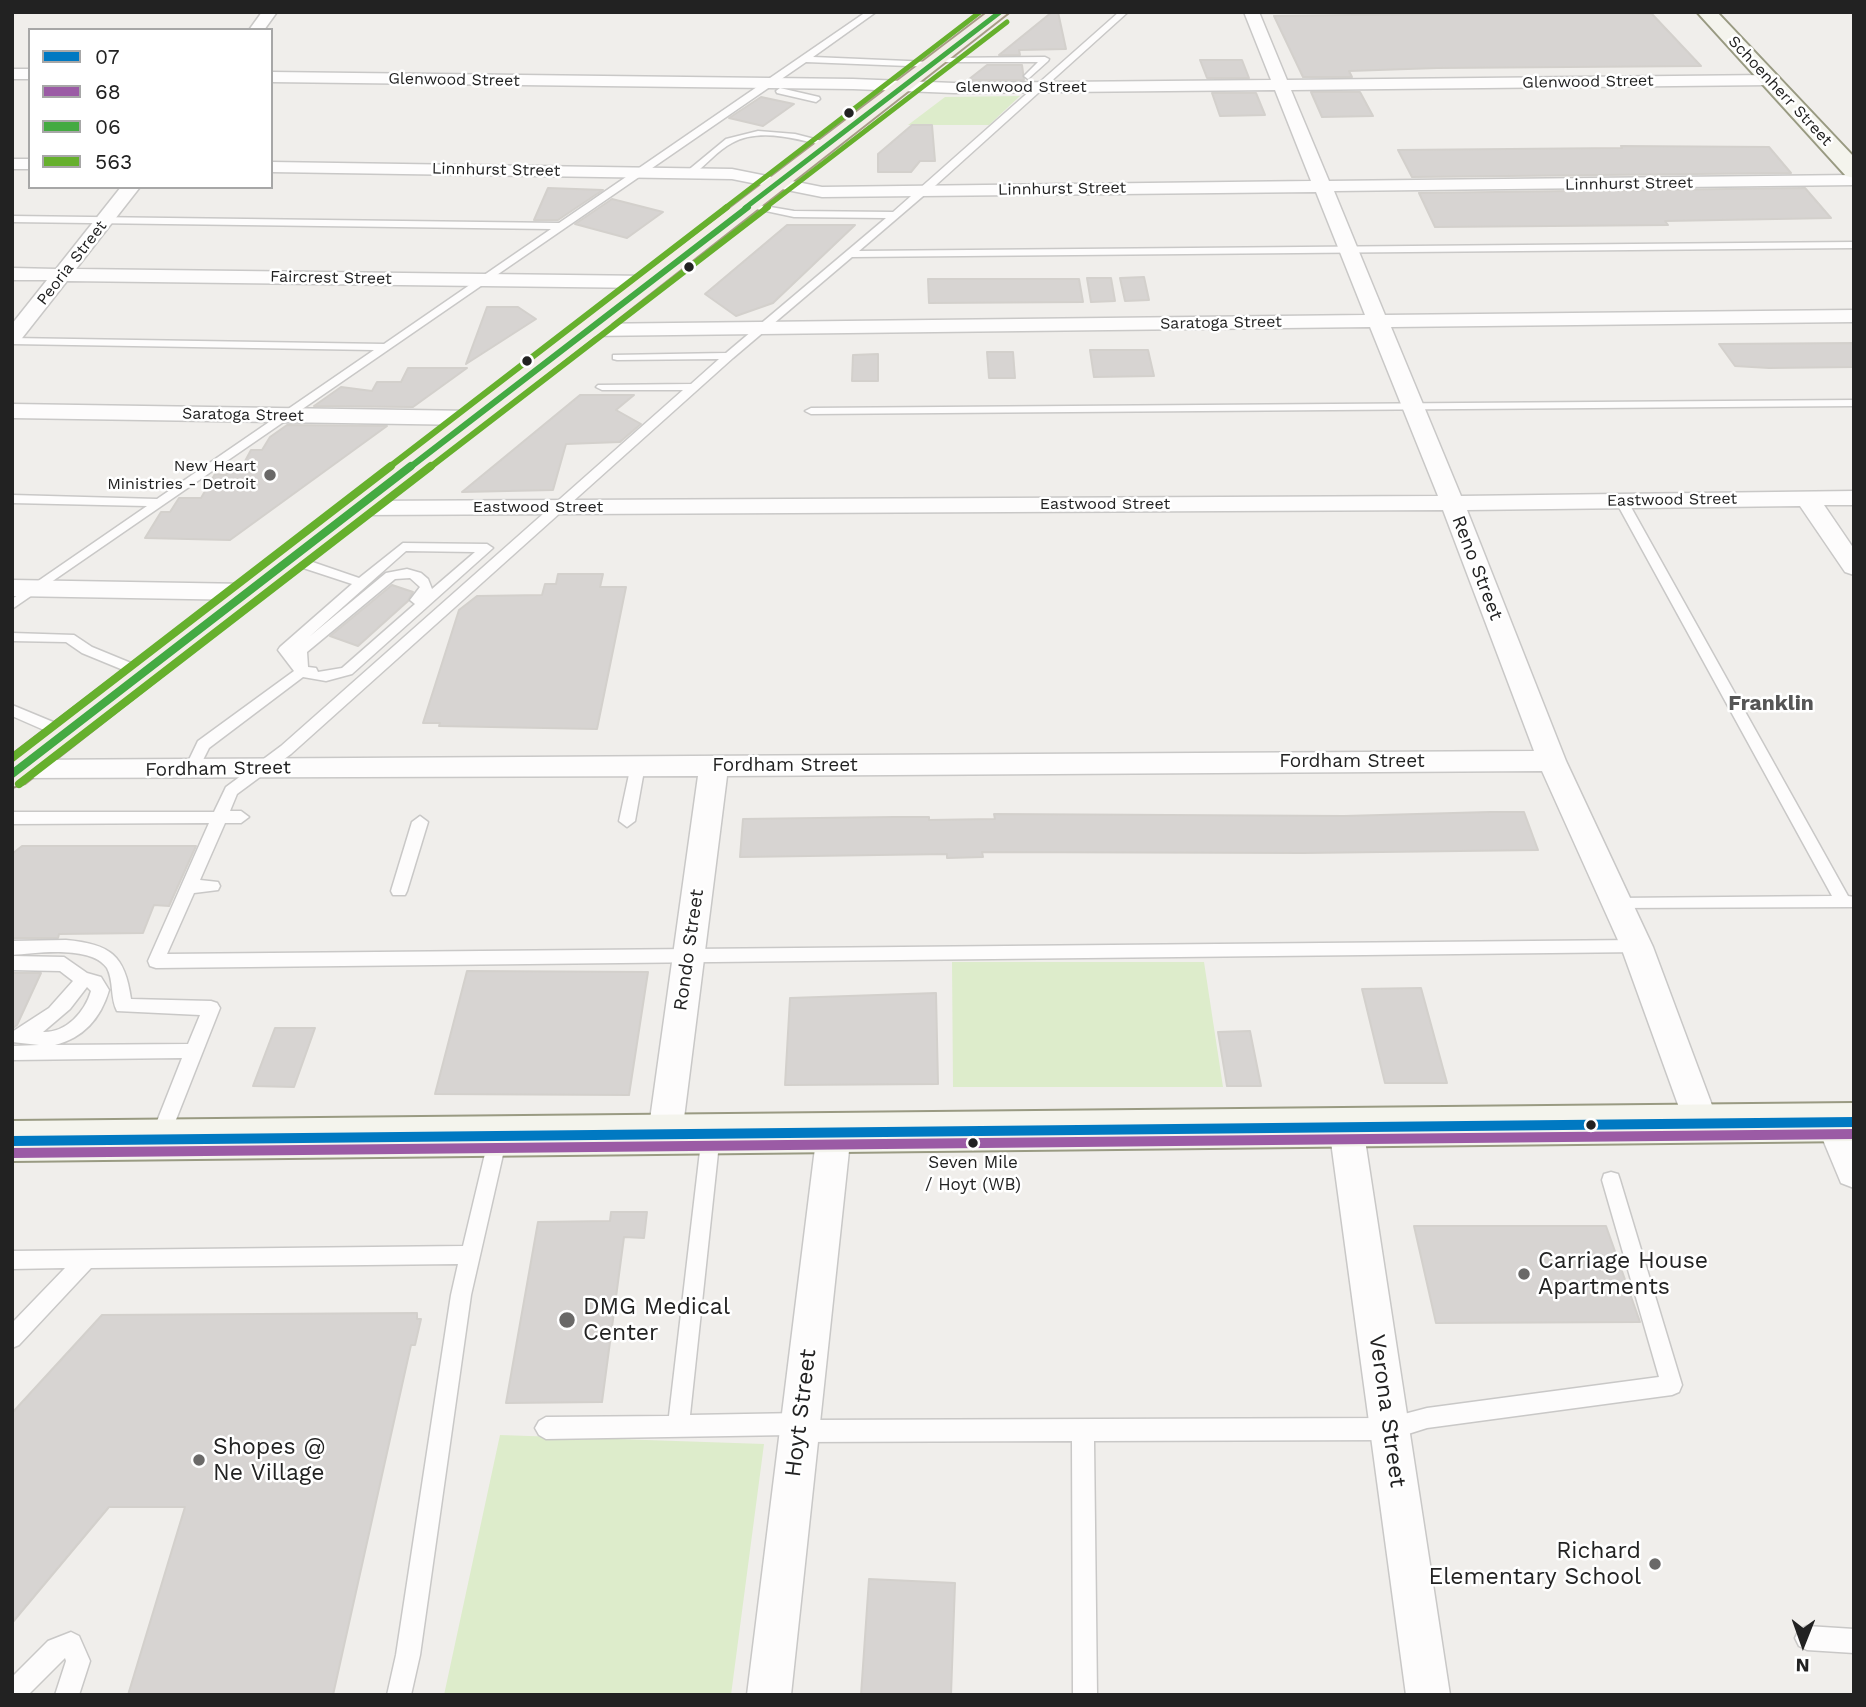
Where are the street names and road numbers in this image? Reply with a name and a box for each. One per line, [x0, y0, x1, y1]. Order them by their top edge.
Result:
street label: Schoenherr Street [1724, 32, 1836, 150]
street label: Glenwood Street [388, 69, 520, 91]
street label: Glenwood Street [1522, 71, 1654, 93]
street label: Glenwood Street [955, 77, 1087, 97]
street label: Linnhurst Street [432, 159, 560, 181]
street label: Linnhurst Street [1565, 173, 1693, 195]
street label: Linnhurst Street [998, 178, 1126, 200]
street label: Peoria Street [33, 217, 111, 309]
street label: Faircrest Street [270, 267, 392, 289]
street label: Saratoga Street [1160, 312, 1282, 334]
street label: Saratoga Street [182, 404, 304, 426]
street label: Eastwood Street [1607, 489, 1737, 511]
street label: Eastwood Street [1040, 494, 1170, 514]
street label: Eastwood Street [473, 497, 603, 517]
street label: Reno Street [1447, 513, 1507, 623]
street label: Fordham Street [1279, 750, 1425, 772]
street label: Fordham Street [712, 754, 858, 776]
street label: Fordham Street [145, 756, 291, 782]
street label: Rondo Street [669, 888, 709, 1012]
street label: Verona Street [1363, 1333, 1411, 1489]
street label: Hoyt Street [779, 1347, 823, 1479]

